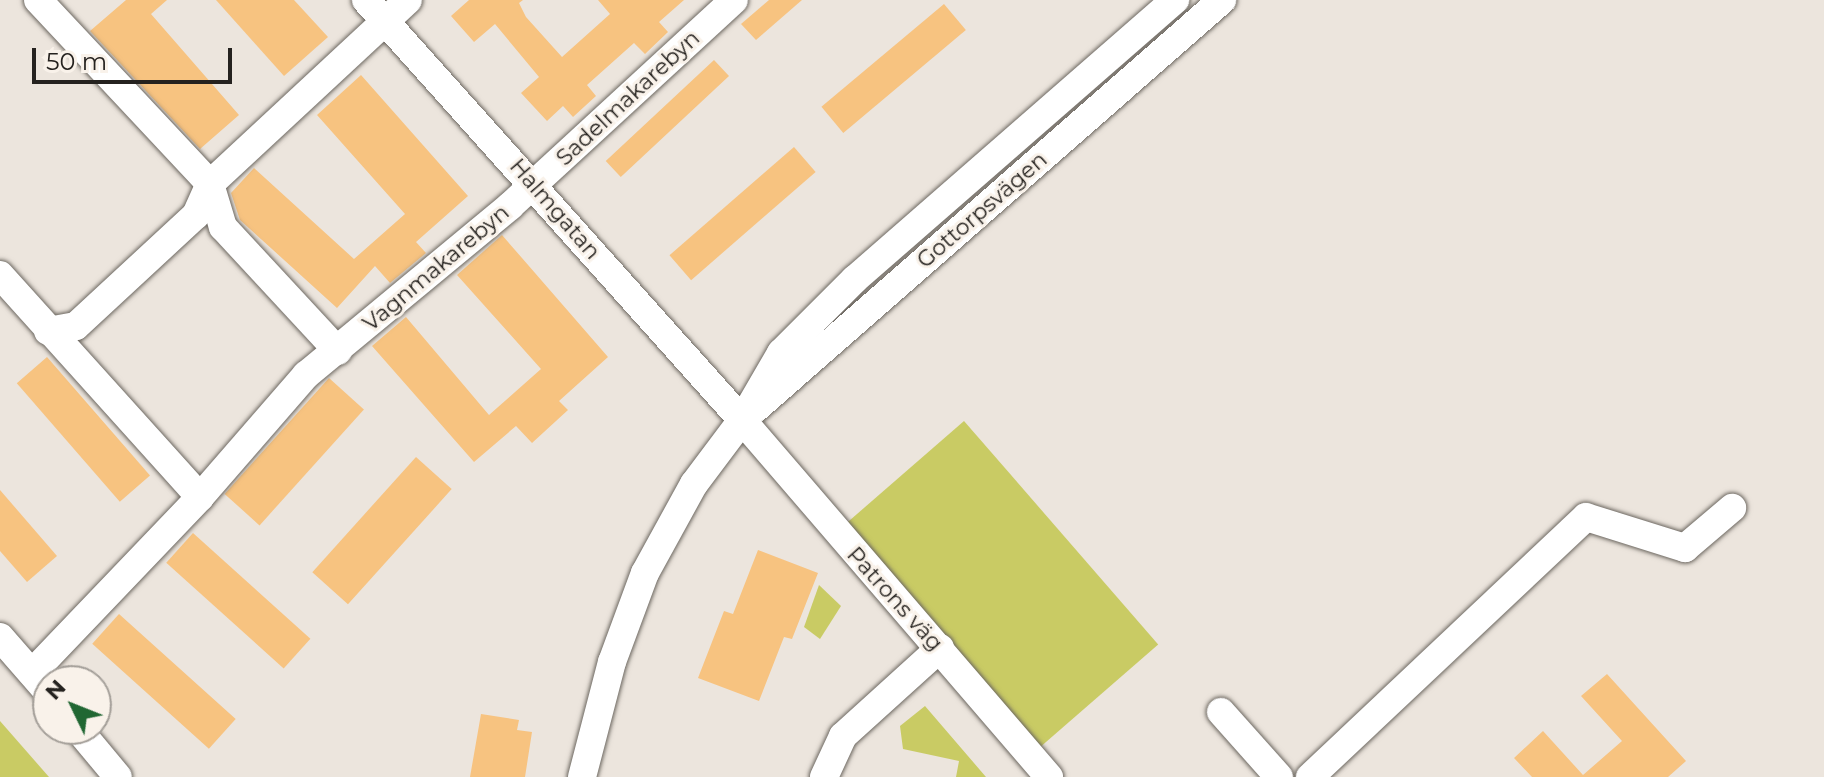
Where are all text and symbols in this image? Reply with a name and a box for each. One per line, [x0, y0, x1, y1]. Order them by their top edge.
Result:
street label: Sadelmakarebyn [551, 25, 705, 171]
scale bar [36, 32, 236, 82]
text: 50 m [46, 47, 107, 76]
street label: Gottorpsvägen [912, 146, 1052, 274]
street label: Halmgatan [504, 153, 606, 265]
street label: Vagnmakarebyn [358, 199, 514, 337]
street label: Patrons väg [841, 542, 949, 656]
north arrow [32, 665, 112, 745]
text: N [40, 674, 71, 705]

